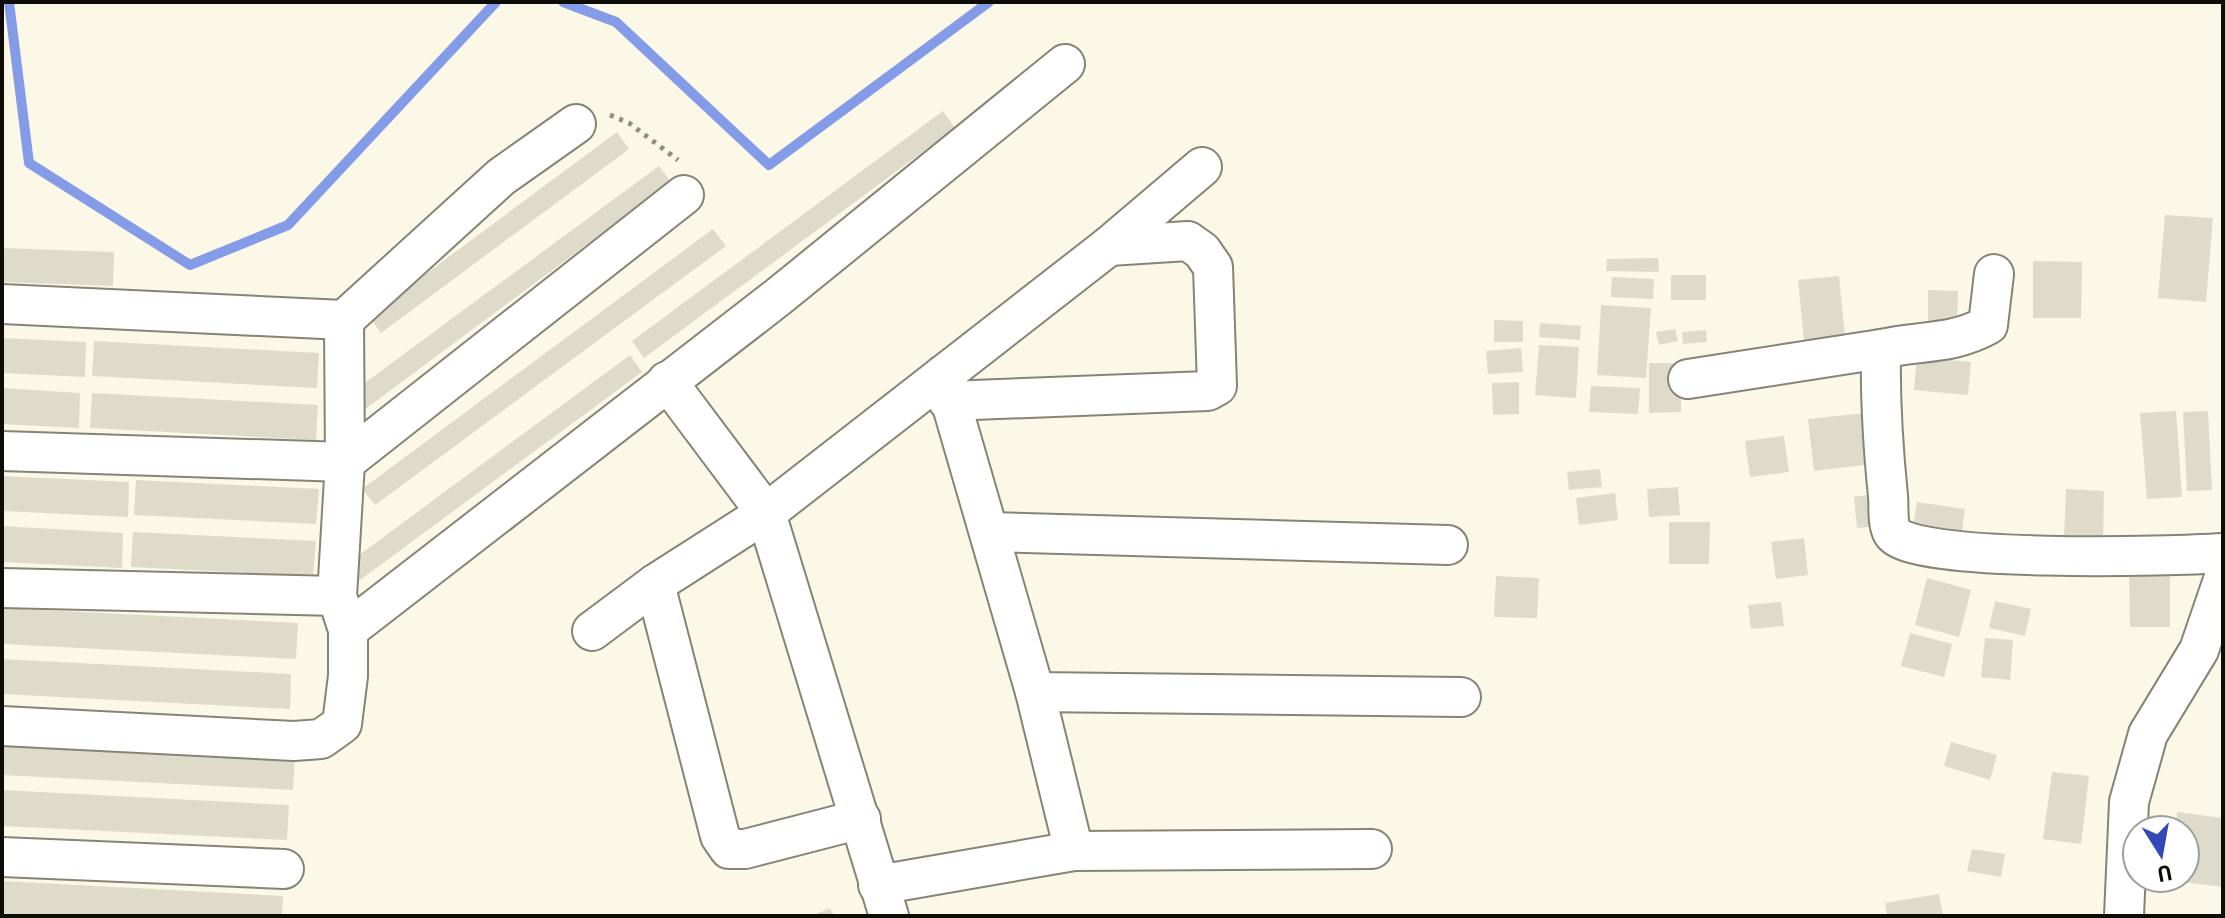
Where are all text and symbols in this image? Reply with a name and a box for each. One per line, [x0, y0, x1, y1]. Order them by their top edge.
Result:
north arrow [2121, 814, 2201, 894]
text: U [2156, 861, 2174, 889]

